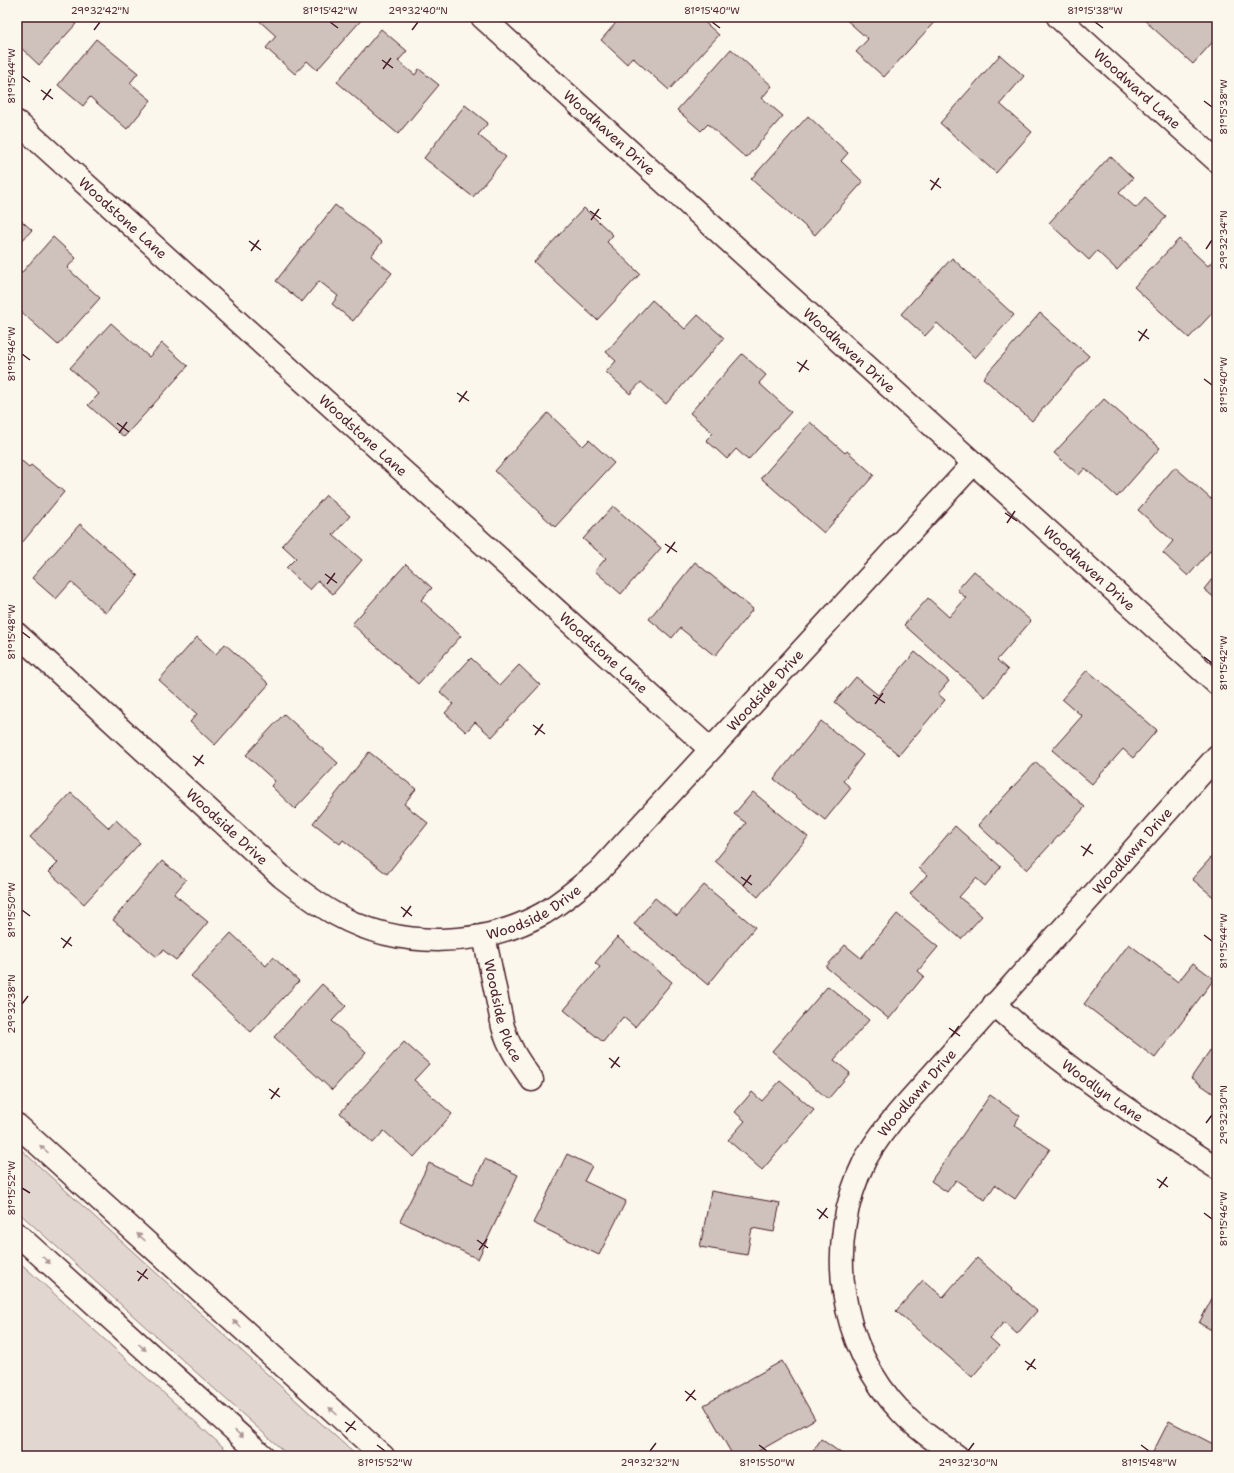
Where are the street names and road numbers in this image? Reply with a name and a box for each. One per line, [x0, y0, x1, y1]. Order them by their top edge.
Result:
street label: Woodward Lane [1090, 45, 1185, 133]
street label: Woodhaven Drive [560, 86, 659, 179]
street label: Woodstone Lane [75, 173, 171, 263]
street label: Woodhaven Drive [799, 304, 899, 397]
street label: Woodstone Lane [315, 391, 411, 480]
street label: Woodhaven Drive [1039, 522, 1139, 615]
street label: Woodstone Lane [555, 608, 652, 697]
street label: Woodside Drive [723, 645, 807, 735]
street label: Woodside Drive [182, 785, 272, 869]
street label: Woodlawn Drive [1089, 803, 1176, 898]
street label: Woodside Drive [484, 881, 585, 943]
street label: Woodside Place [480, 958, 526, 1065]
street label: Woodlawn Drive [874, 1045, 960, 1140]
street label: Woodlyn Lane [1058, 1055, 1147, 1126]

